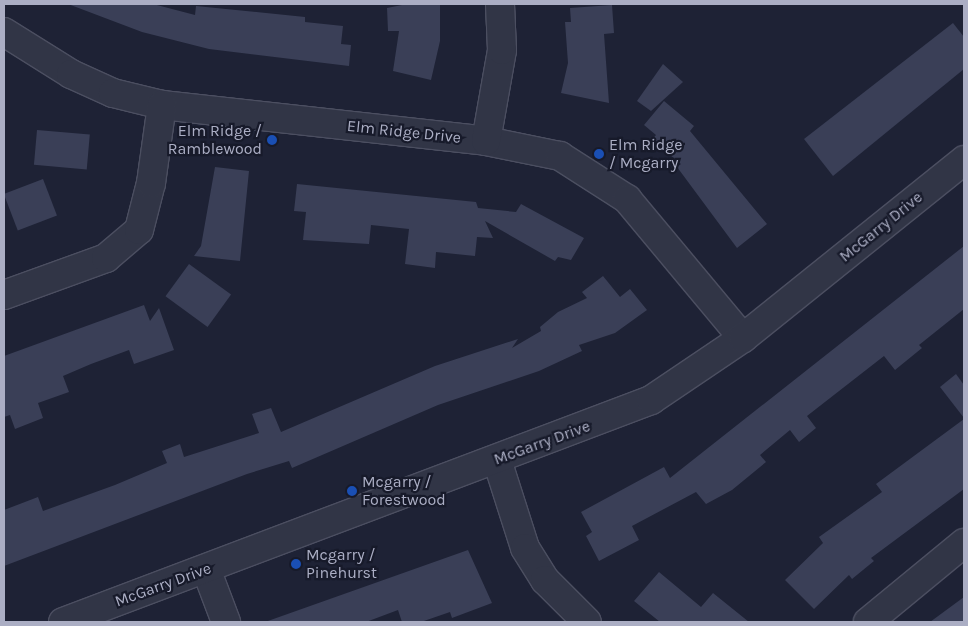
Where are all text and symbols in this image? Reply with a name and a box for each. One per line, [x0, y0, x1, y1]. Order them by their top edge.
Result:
street label: Elm Ridge Drive [346, 116, 462, 148]
place label: Elm Ridge / Ramblewood [168, 121, 262, 159]
marker: Elm Ridge / Ramblewood [266, 134, 278, 146]
place label: Elm Ridge / Mcgarry [609, 135, 683, 173]
marker: Elm Ridge / Mcgarry [593, 148, 605, 160]
street label: McGarry Drive [836, 188, 926, 266]
street label: McGarry Drive [491, 417, 593, 469]
place label: Mcgarry / Forestwood [362, 472, 446, 510]
marker: Mcgarry / Forestwood [346, 485, 358, 497]
place label: Mcgarry / Pinehurst [306, 545, 377, 583]
marker: Mcgarry / Pinehurst [290, 558, 302, 570]
street label: McGarry Drive [112, 559, 214, 611]

